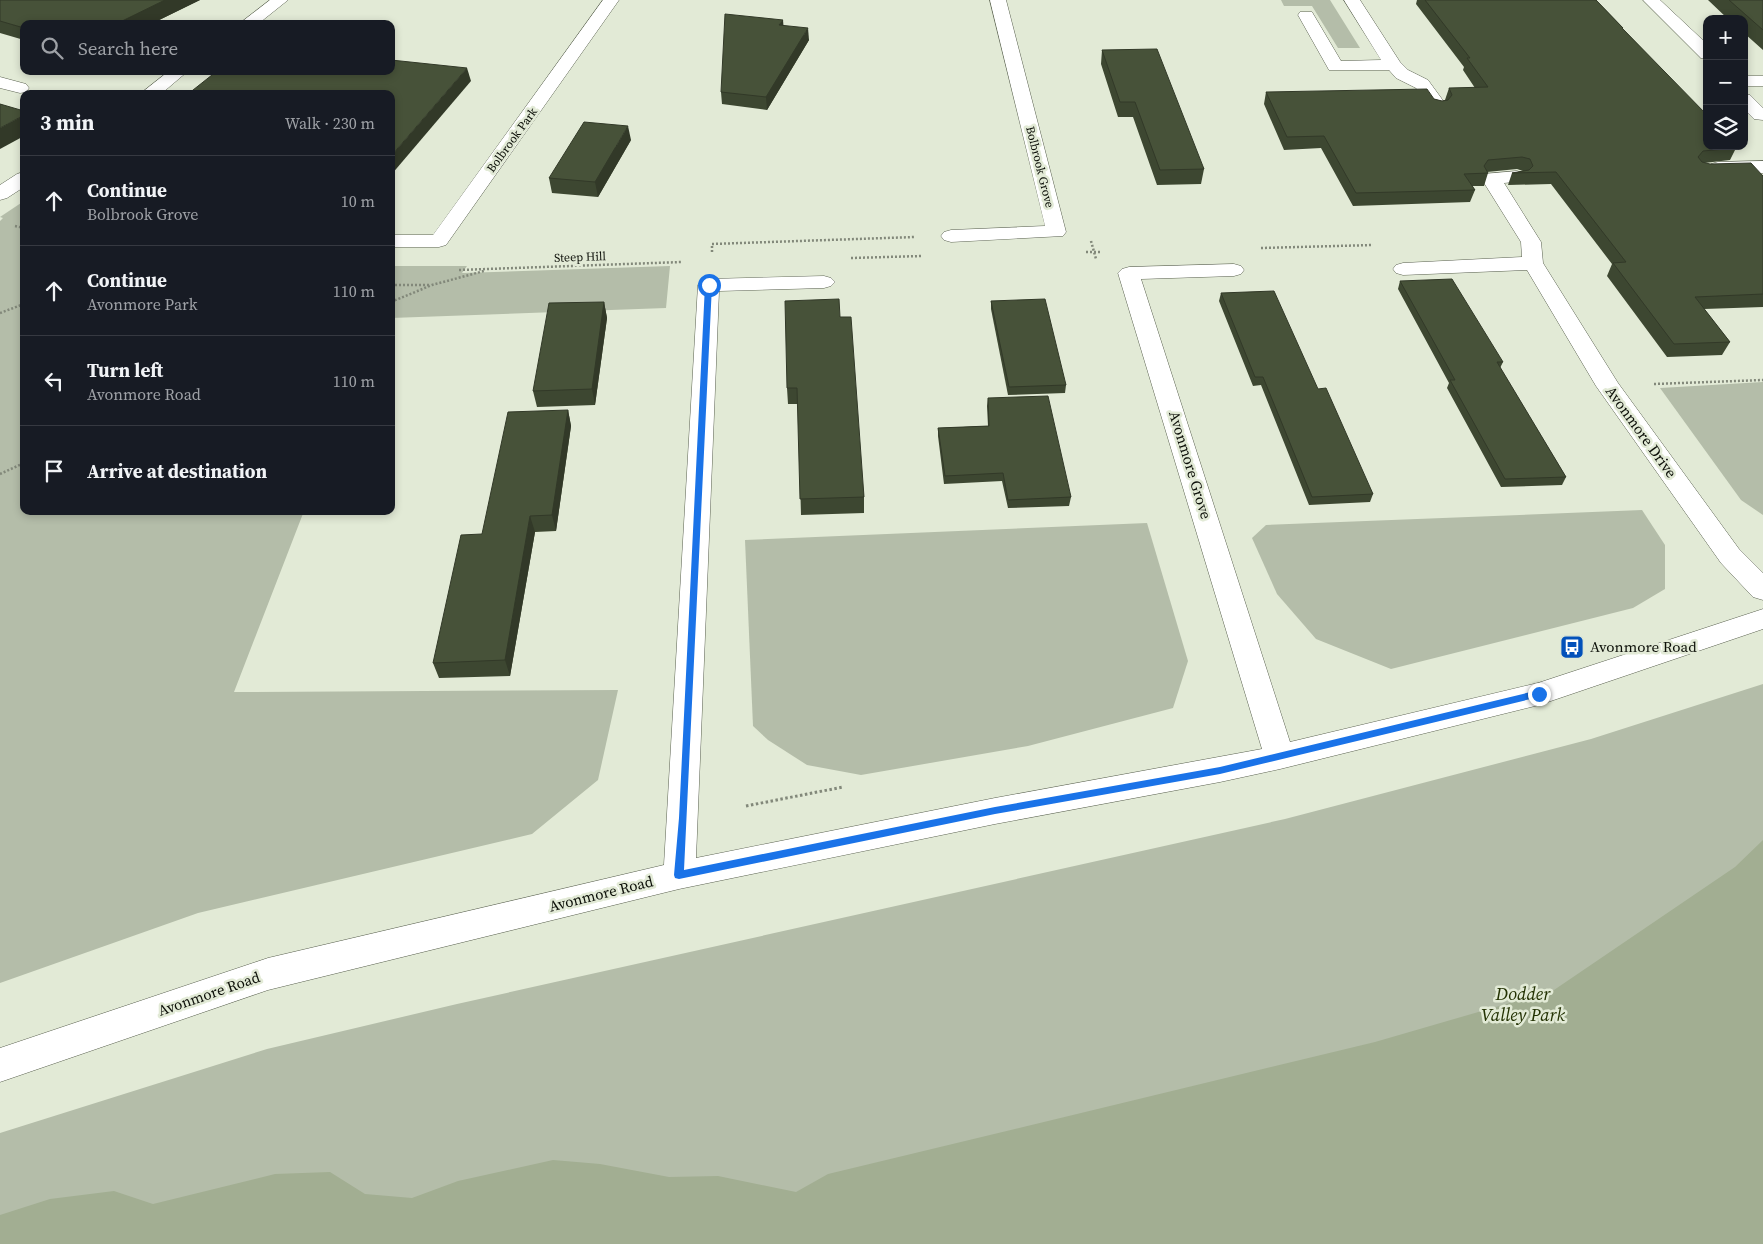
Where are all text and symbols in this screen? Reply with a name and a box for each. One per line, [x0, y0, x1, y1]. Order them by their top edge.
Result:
map controls [1703, 15, 1748, 150]
button: + [1703, 15, 1748, 60]
search box [20, 20, 395, 75]
icon: search [38, 34, 66, 62]
text: Search here [78, 35, 178, 61]
button: − [1703, 60, 1748, 105]
street label: Bolbrook Park [483, 104, 541, 176]
button: layers [1703, 105, 1748, 150]
text: 3 min [40, 108, 95, 137]
text: Walk · 230 m [285, 112, 375, 134]
street label: Bolbrook Grove [1022, 125, 1058, 209]
text: Continue [87, 177, 167, 203]
icon: ahead [40, 187, 68, 215]
text: 10 m [341, 190, 375, 212]
text: Bolbrook Grove [87, 203, 198, 225]
street label: Steep Hill [554, 248, 607, 266]
text: Continue [87, 267, 167, 293]
route start [698, 274, 721, 297]
icon: ahead [40, 277, 68, 305]
text: 110 m [333, 280, 375, 302]
text: Avonmore Park [87, 293, 197, 315]
text: Turn left [87, 357, 163, 383]
icon: left [40, 367, 68, 395]
text: 110 m [333, 370, 375, 392]
street label: Avonmore Drive [1601, 381, 1682, 482]
text: Avonmore Road [87, 383, 201, 405]
street label: Avonmore Grove [1164, 408, 1217, 522]
icon: arrive [40, 457, 68, 485]
text: Arrive at destination [87, 458, 267, 484]
bus stop icon: Avonmore Road [1559, 634, 1585, 660]
place label: Avonmore Road [1590, 636, 1697, 657]
route end [1528, 683, 1551, 706]
street label: Avonmore Road [547, 870, 656, 917]
street label: Avonmore Road [155, 966, 263, 1021]
park label: Dodder Valley Park [1481, 981, 1565, 1027]

